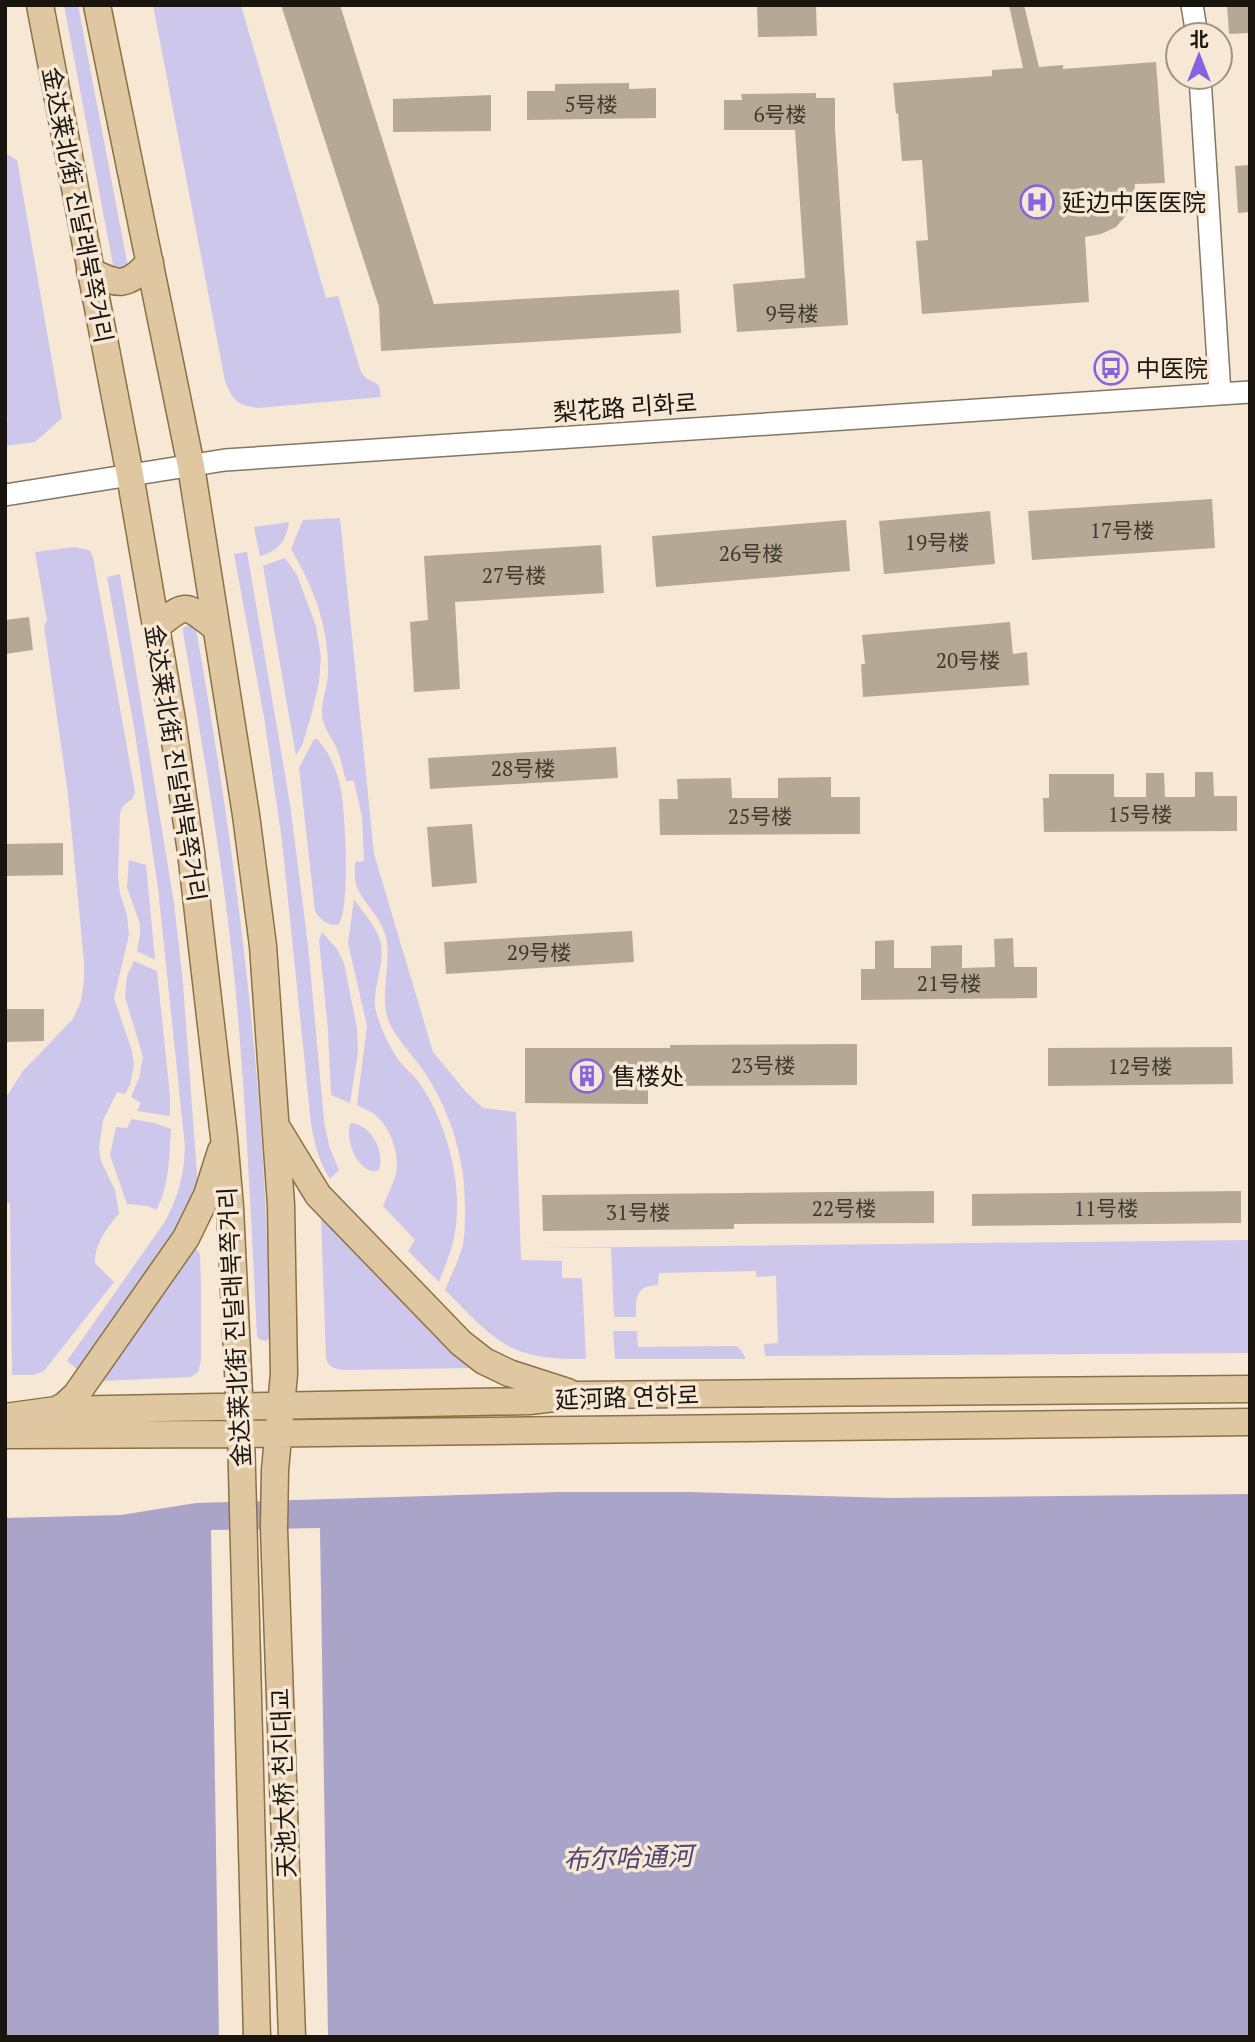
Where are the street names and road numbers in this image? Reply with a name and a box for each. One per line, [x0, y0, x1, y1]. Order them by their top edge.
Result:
street label: 金达莱北街 진달래북쪽거리 [36, 64, 120, 346]
street label: 梨花路 리화로 [552, 386, 698, 428]
street label: 金达莱北街 진달래북쪽거리 [138, 622, 214, 904]
street label: 金达莱北街 진달래북쪽거리 [211, 1186, 257, 1468]
street label: 延河路 연하로 [554, 1378, 700, 1416]
street label: 天池大桥 천지대교 [264, 1687, 302, 1879]

